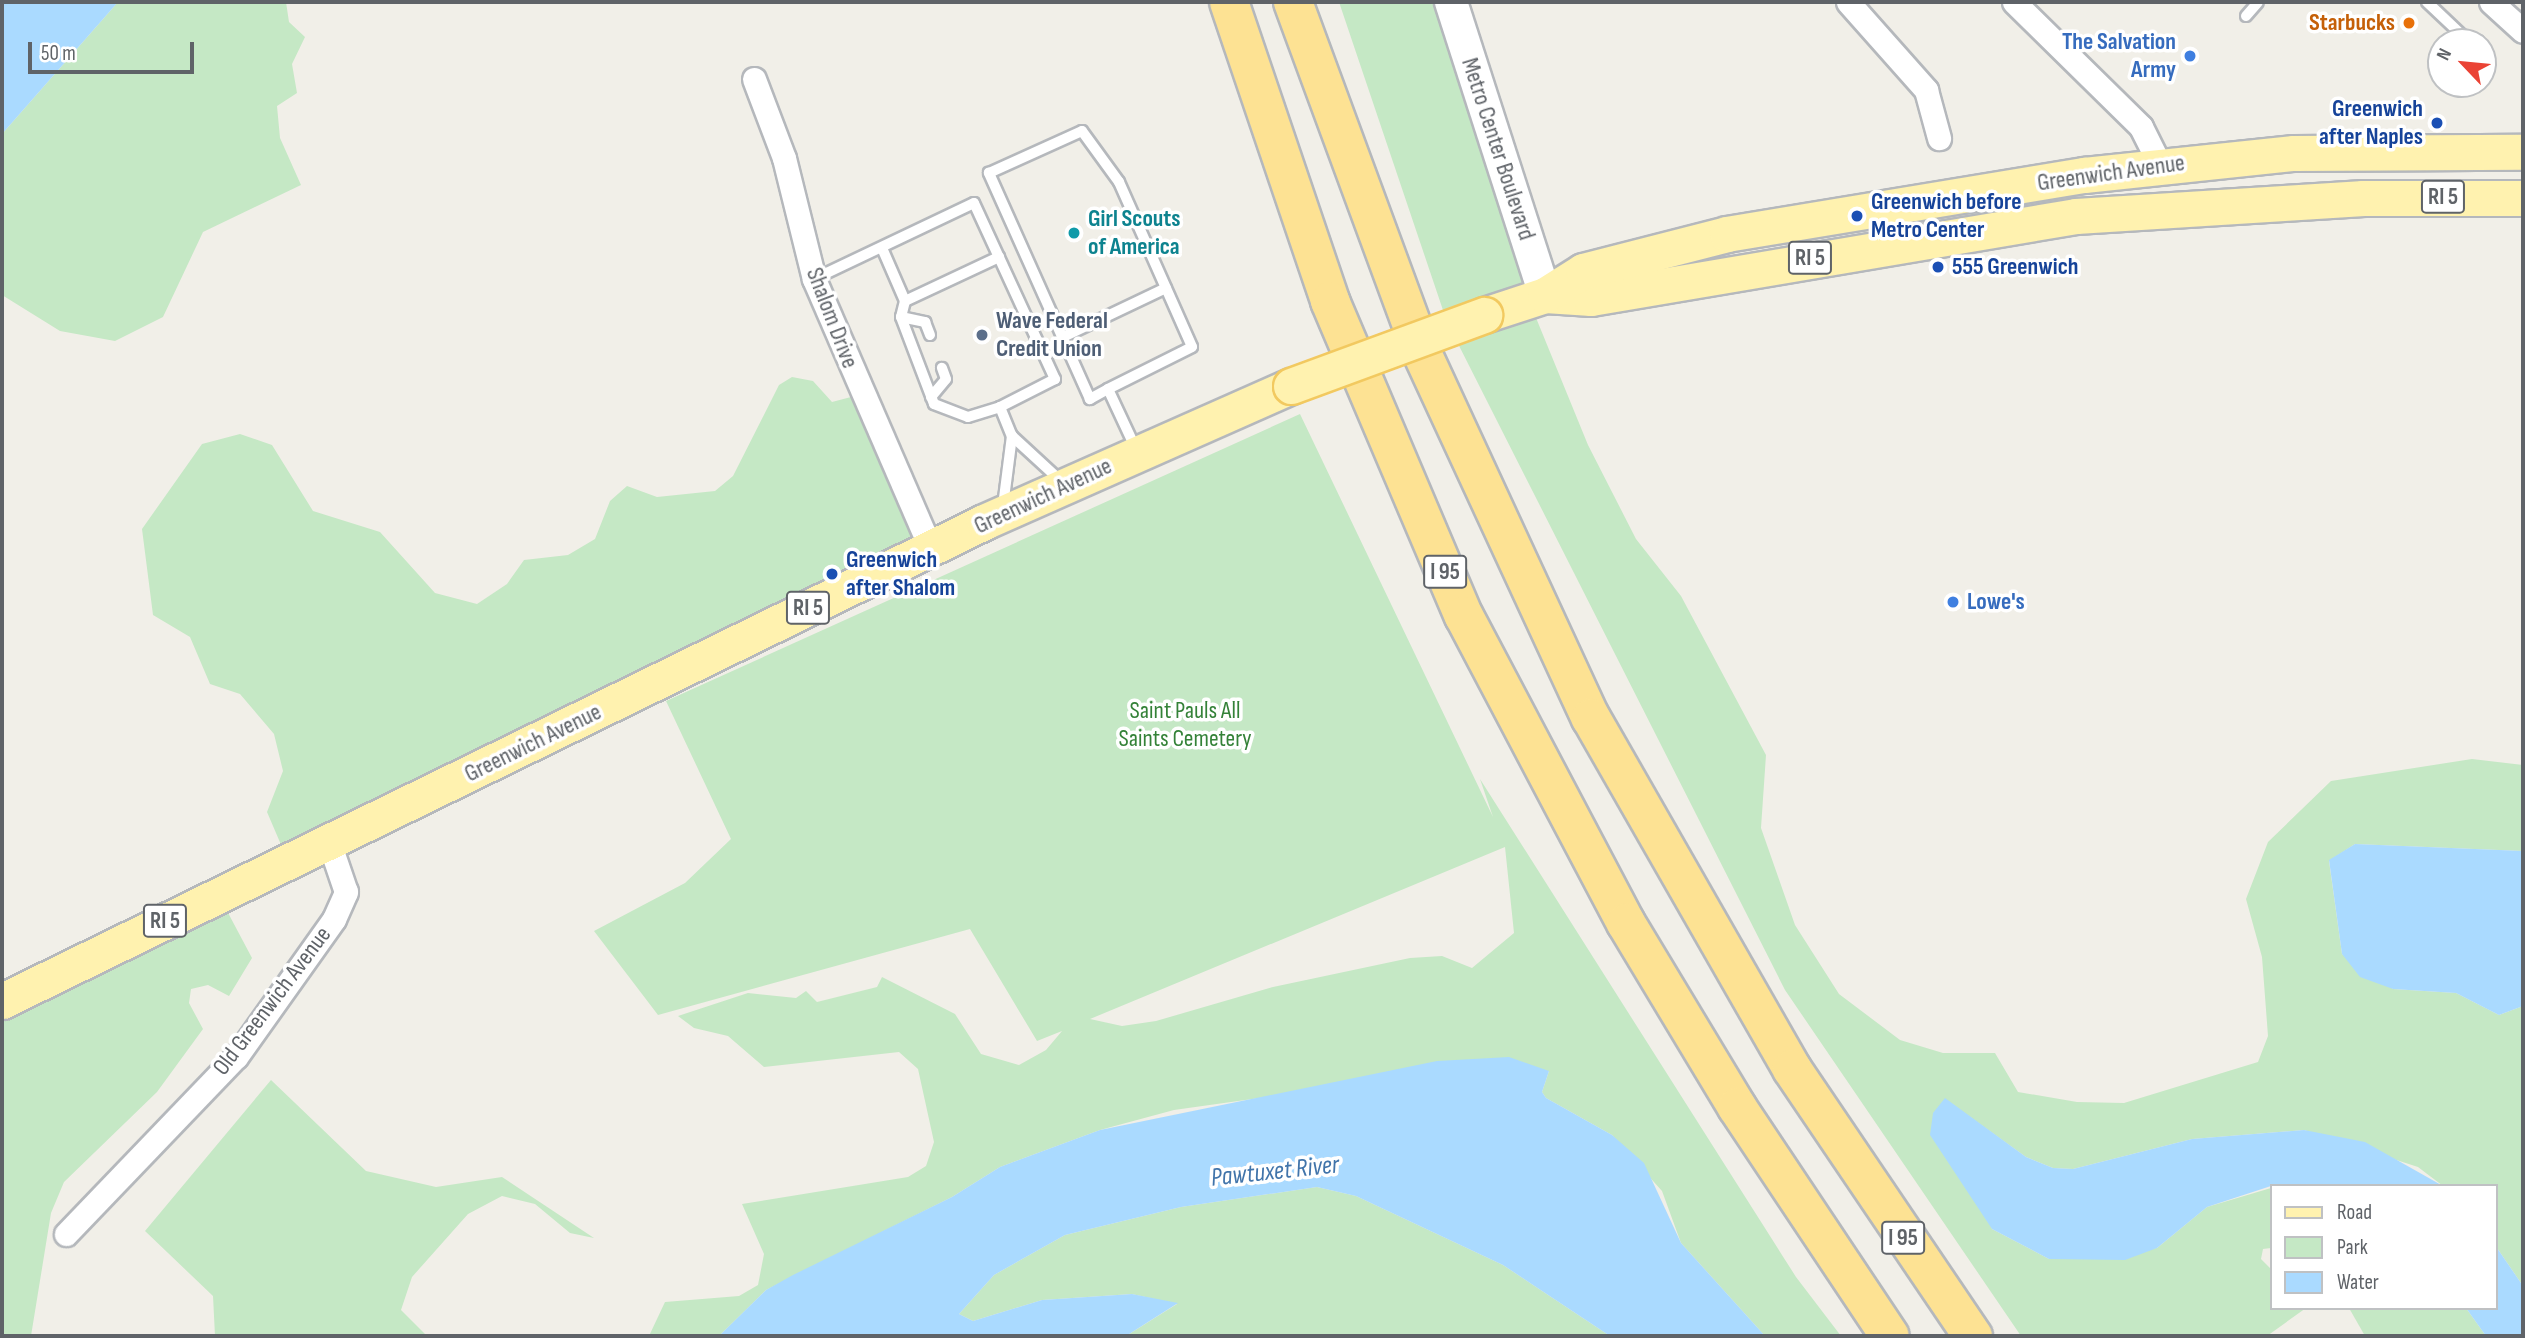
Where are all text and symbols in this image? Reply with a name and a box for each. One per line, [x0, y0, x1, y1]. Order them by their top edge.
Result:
place label: Starbucks [2309, 9, 2395, 37]
marker: Starbucks [2401, 15, 2417, 31]
scale bar [32, 28, 198, 72]
place label: The Salvation Army [2062, 28, 2176, 84]
north arrow [2427, 28, 2497, 98]
text: 50 m [41, 41, 76, 66]
text: N [2432, 45, 2457, 64]
marker: The Salvation Army [2182, 48, 2198, 64]
street label: Metro Center Boulevard [1455, 54, 1541, 244]
place label: Greenwich after Naples [2319, 95, 2423, 151]
marker: Greenwich after Naples [2429, 115, 2445, 131]
street label: Greenwich Avenue [2036, 148, 2186, 198]
road number: RI 5 [2420, 178, 2466, 216]
place label: Greenwich before Metro Center [1871, 188, 2021, 244]
place label: Girl Scouts of America [1088, 205, 1180, 261]
marker: Greenwich before Metro Center [1849, 208, 1865, 224]
marker: Girl Scouts of America [1066, 225, 1082, 241]
road number: RI 5 [1787, 238, 1833, 278]
place label: 555 Greenwich [1952, 253, 2078, 281]
marker: 555 Greenwich [1930, 259, 1946, 275]
street label: Shalom Drive [800, 264, 864, 372]
place label: Wave Federal Credit Union [996, 307, 1108, 363]
marker: Wave Federal Credit Union [974, 327, 990, 343]
street label: Greenwich Avenue [970, 452, 1116, 540]
place label: Greenwich after Shalom [846, 546, 955, 602]
road number: I 95 [1422, 552, 1468, 592]
marker: Greenwich after Shalom [824, 566, 840, 582]
road number: RI 5 [785, 588, 831, 628]
place label: Lowe's [1967, 588, 2025, 616]
marker: Lowe's [1945, 594, 1961, 610]
park label: Saint Pauls All Saints Cemetery [1118, 697, 1252, 753]
street label: Greenwich Avenue [460, 698, 606, 788]
road number: RI 5 [142, 902, 188, 940]
street label: Old Greenwich Avenue [207, 921, 337, 1081]
water label: Pawtuxet River [1209, 1150, 1341, 1194]
legend [2270, 1184, 2497, 1310]
text: Road [2337, 1200, 2372, 1225]
road number: I 95 [1880, 1218, 1926, 1258]
text: Park [2337, 1235, 2368, 1260]
text: Water [2337, 1270, 2379, 1295]

